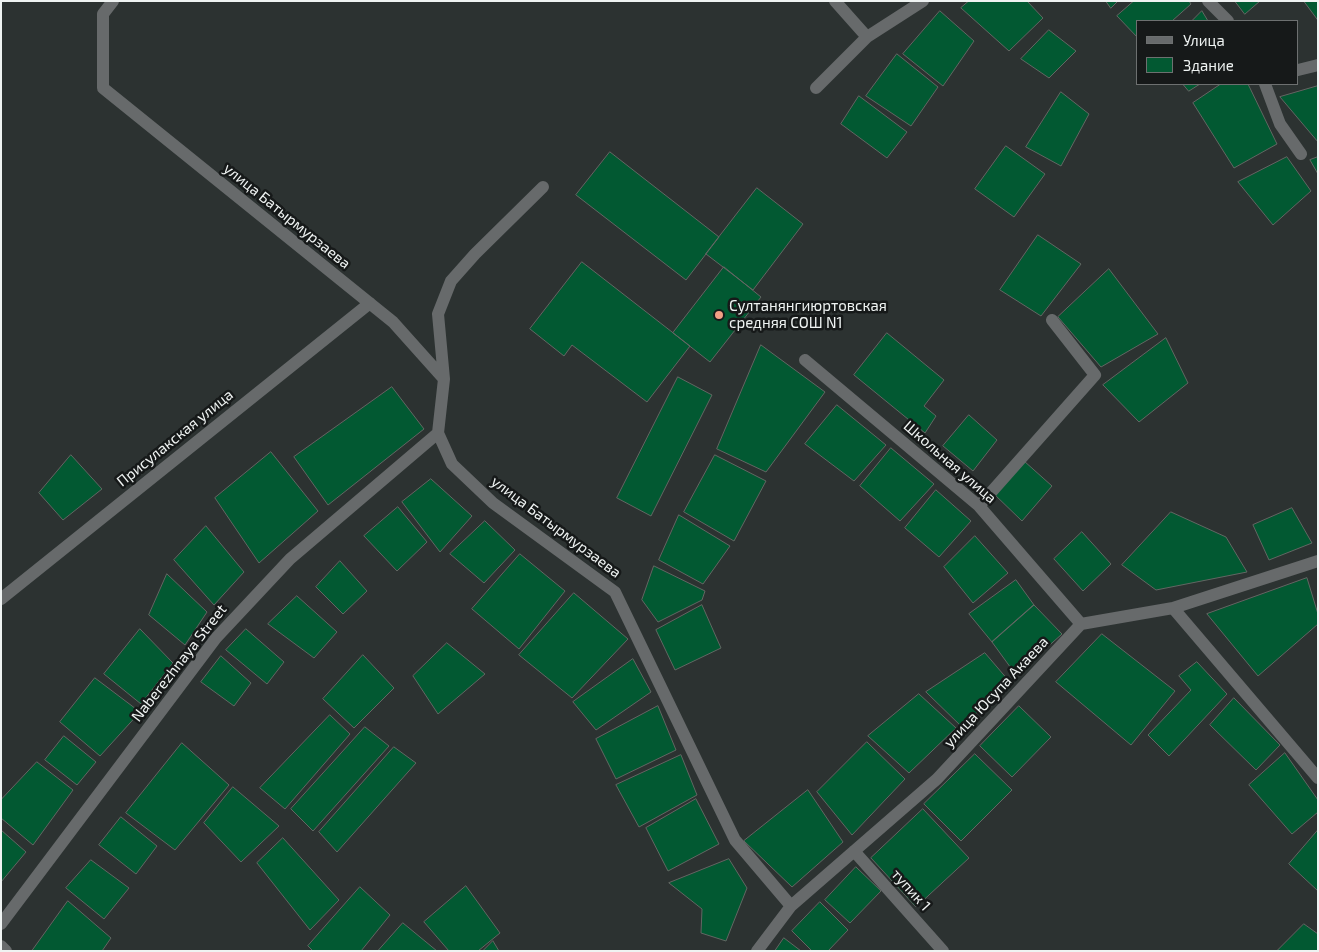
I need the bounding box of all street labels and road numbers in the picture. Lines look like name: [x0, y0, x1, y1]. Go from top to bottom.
street label: улица Батырмурзаева: [220, 159, 354, 273]
street label: Присулакская улица: [113, 386, 237, 490]
street label: Школьная улица: [900, 417, 1000, 507]
street label: улица Батырмурзаева: [488, 472, 624, 582]
street label: Naberezhnaya Street: [128, 601, 230, 725]
street label: улица Юсупа Акаева: [940, 633, 1052, 751]
street label: тупик 1: [888, 865, 934, 915]

